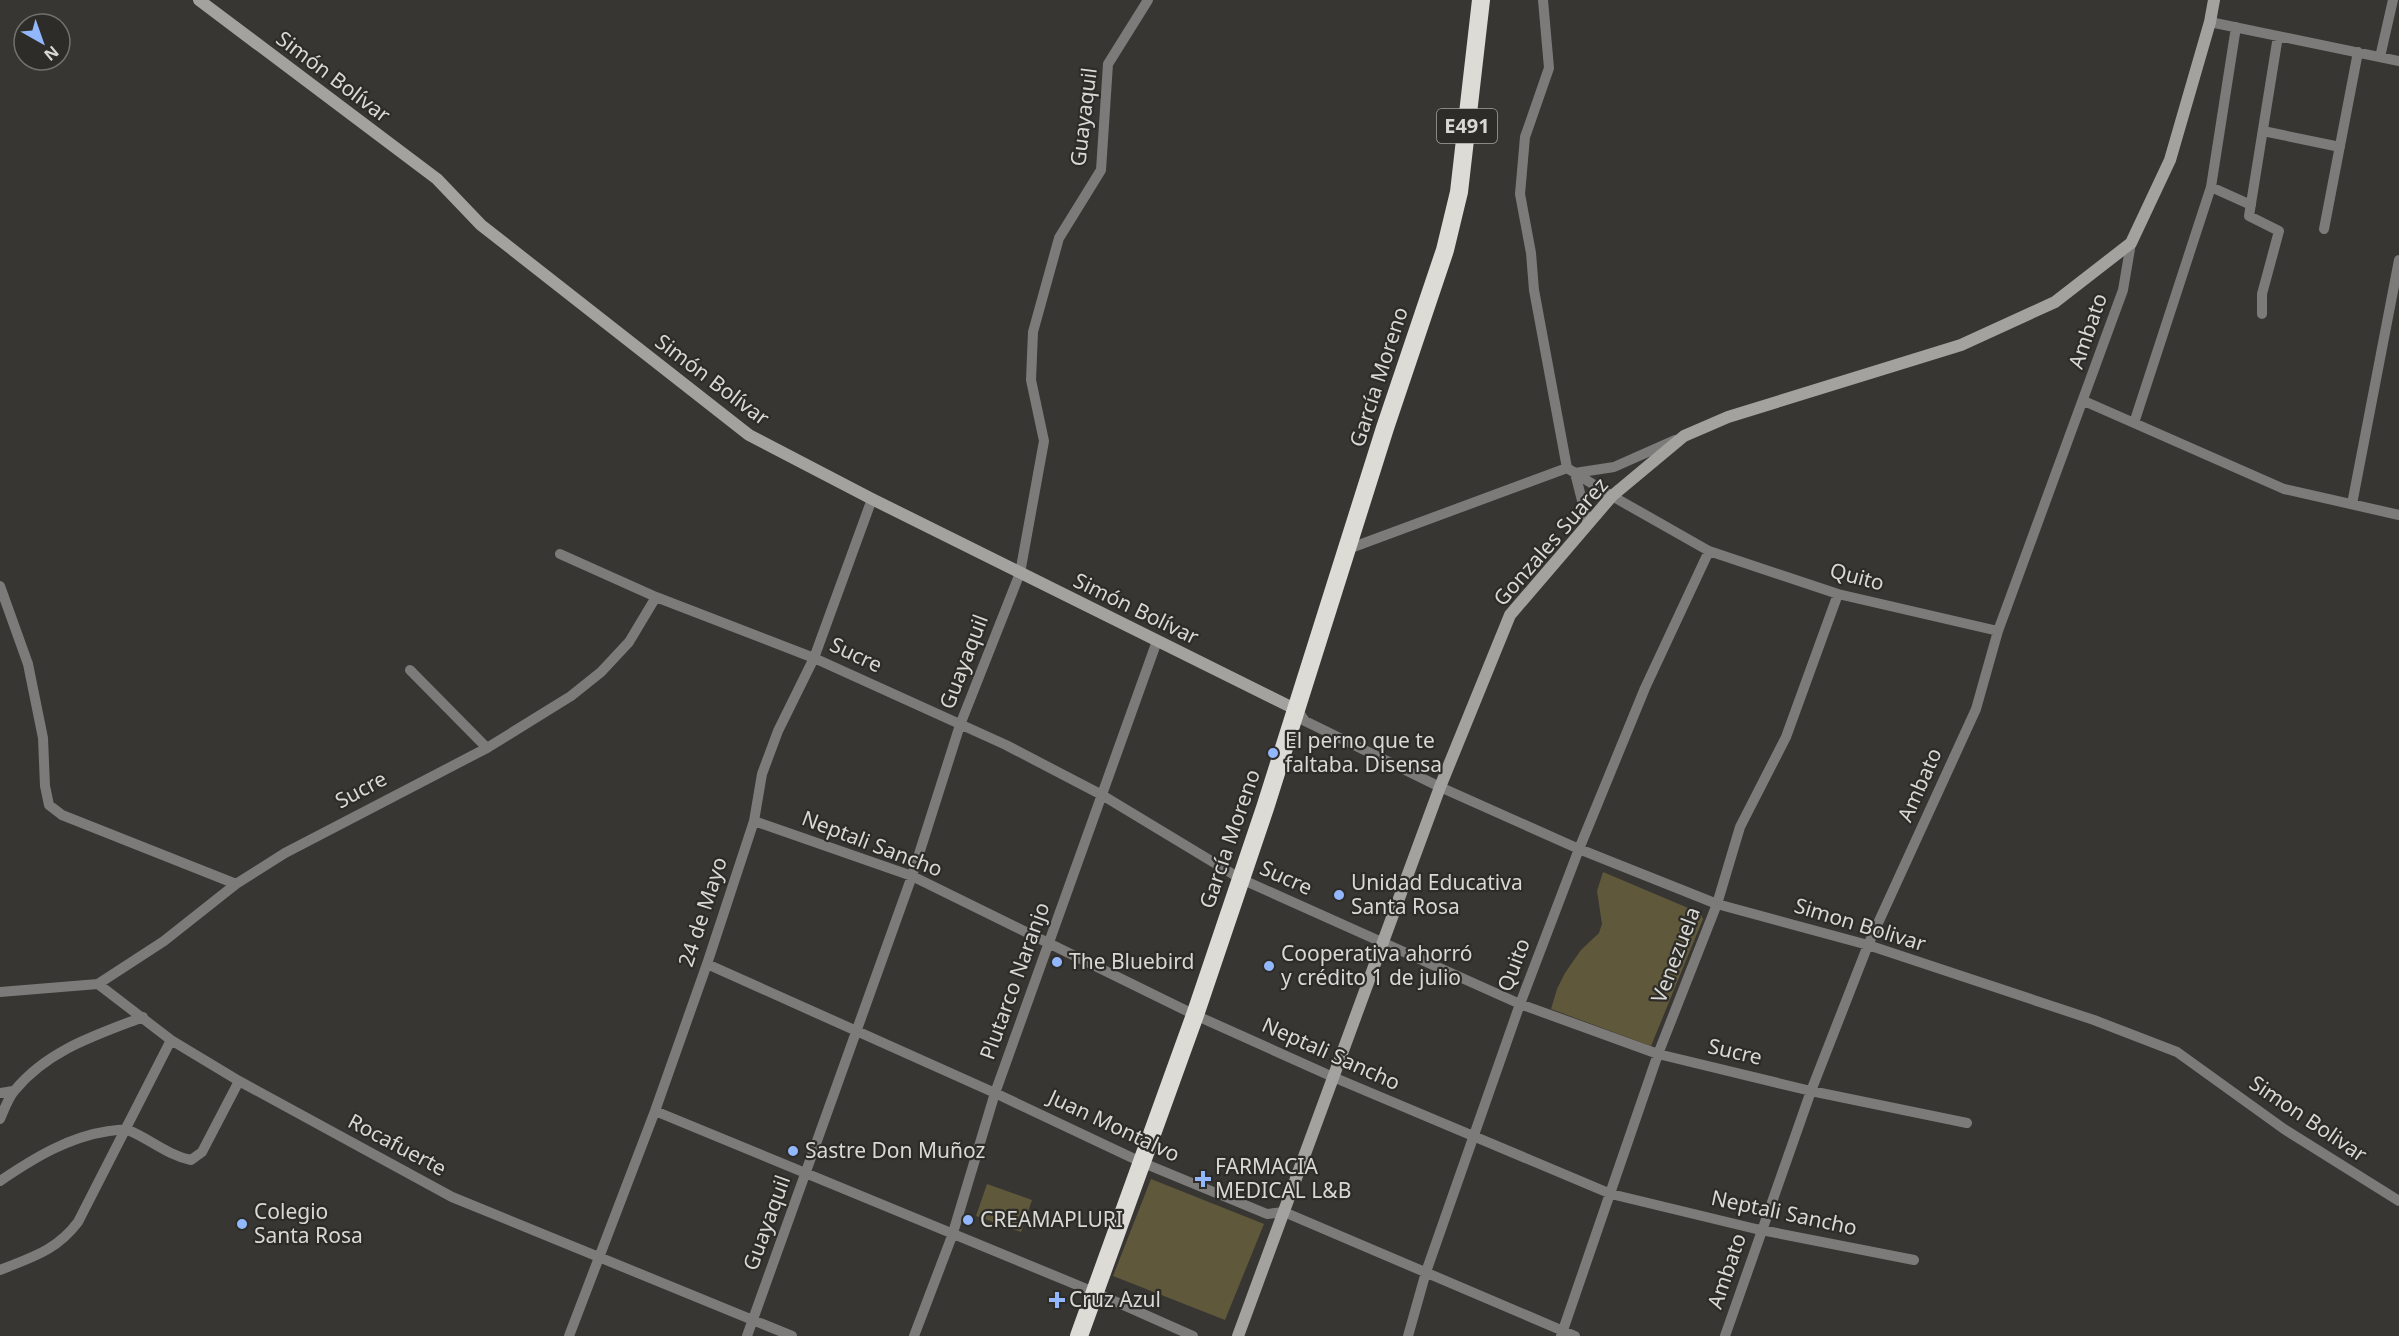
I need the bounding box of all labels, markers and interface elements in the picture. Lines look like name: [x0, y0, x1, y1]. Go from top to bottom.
north arrow: [12, 12, 72, 72]
street label: Simón Bolívar: [271, 24, 397, 129]
text: N: [40, 41, 64, 66]
street label: Guayaquil: [1063, 66, 1103, 168]
road number: E491: [1437, 109, 1497, 143]
street label: Ambato: [2061, 289, 2113, 372]
street label: García Moreno: [1342, 303, 1414, 450]
street label: Simón Bolívar: [650, 327, 776, 432]
street label: Gonzales Suarez: [1487, 471, 1614, 611]
street label: Quito: [1827, 555, 1887, 597]
street label: Simón Bolívar: [1069, 566, 1204, 651]
street label: Guayaquil: [932, 610, 994, 713]
street label: Sucre: [826, 630, 887, 678]
place label: El perno que te faltaba. Disensa: [1285, 726, 1442, 778]
street label: Ambato: [1890, 743, 1948, 826]
marker: El perno que te faltaba. Disensa: [1266, 746, 1280, 760]
street label: Sucre: [330, 764, 391, 814]
street label: García Moreno: [1192, 765, 1266, 912]
street label: Neptali Sancho: [798, 803, 947, 883]
street label: 24 de Mayo: [671, 853, 733, 970]
street label: Sucre: [1256, 853, 1317, 901]
place label: Unidad Educativa Santa Rosa: [1351, 868, 1523, 920]
marker: Unidad Educativa Santa Rosa: [1332, 888, 1346, 902]
street label: Simon Bolivar: [1791, 891, 1930, 957]
street label: Plutarco Naranjo: [973, 898, 1056, 1063]
street label: Venezuela: [1644, 903, 1706, 1007]
street label: Quito: [1490, 934, 1536, 995]
place label: Cooperativa ahorró y crédito 1 de julio: [1281, 939, 1472, 991]
place label: The Bluebird: [1069, 947, 1194, 975]
marker: The Bluebird: [1050, 955, 1064, 969]
marker: Cooperativa ahorró y crédito 1 de julio: [1262, 959, 1276, 973]
street label: Neptali Sancho: [1258, 1010, 1405, 1096]
street label: Sucre: [1705, 1031, 1765, 1071]
street label: Simon Bolivar: [2244, 1069, 2373, 1168]
street label: Juan Montalvo: [1042, 1082, 1185, 1168]
street label: Rocafuerte: [343, 1106, 452, 1182]
place label: Sastre Don Muñoz: [805, 1136, 985, 1164]
marker: Sastre Don Muñoz: [786, 1144, 800, 1158]
place label: FARMACIA MEDICAL L&B: [1215, 1152, 1351, 1204]
street label: Guayaquil: [736, 1171, 796, 1274]
marker: FARMACIA MEDICAL L&B: [1196, 1172, 1210, 1186]
street label: Neptali Sancho: [1709, 1183, 1860, 1241]
place label: Colegio Santa Rosa: [254, 1197, 363, 1249]
place label: CREAMAPLURI: [980, 1205, 1123, 1233]
marker: CREAMAPLURI: [961, 1213, 975, 1227]
marker: Colegio Santa Rosa: [235, 1217, 249, 1231]
street label: Ambato: [1700, 1229, 1752, 1312]
place label: Cruz Azul: [1069, 1285, 1161, 1313]
marker: Cruz Azul: [1050, 1293, 1064, 1307]

